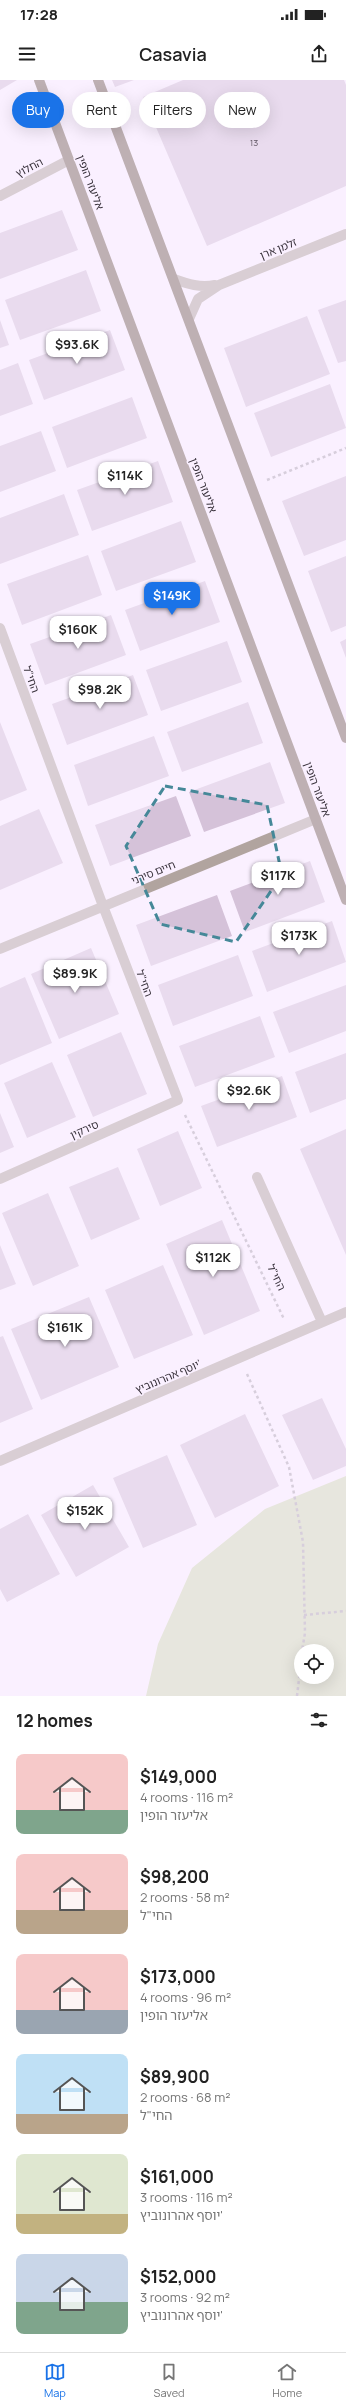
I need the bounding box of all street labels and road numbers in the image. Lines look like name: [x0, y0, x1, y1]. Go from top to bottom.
street label: אליעזר הופין: [74, 152, 108, 212]
street label: החלוץ: [13, 154, 45, 180]
street label: זלמן ארן: [257, 234, 299, 262]
street label: אליעזר הופין: [187, 455, 221, 515]
street label: החי"ל: [20, 664, 44, 695]
street label: אליעזר הופין: [301, 759, 335, 819]
street label: חיים סירני: [129, 856, 177, 888]
street label: החי"ל: [133, 967, 157, 999]
street label: סירקין: [67, 1116, 101, 1142]
street label: החי"ל: [264, 1261, 290, 1293]
street label: יוסף אהרונוביץ': [133, 1355, 203, 1397]

